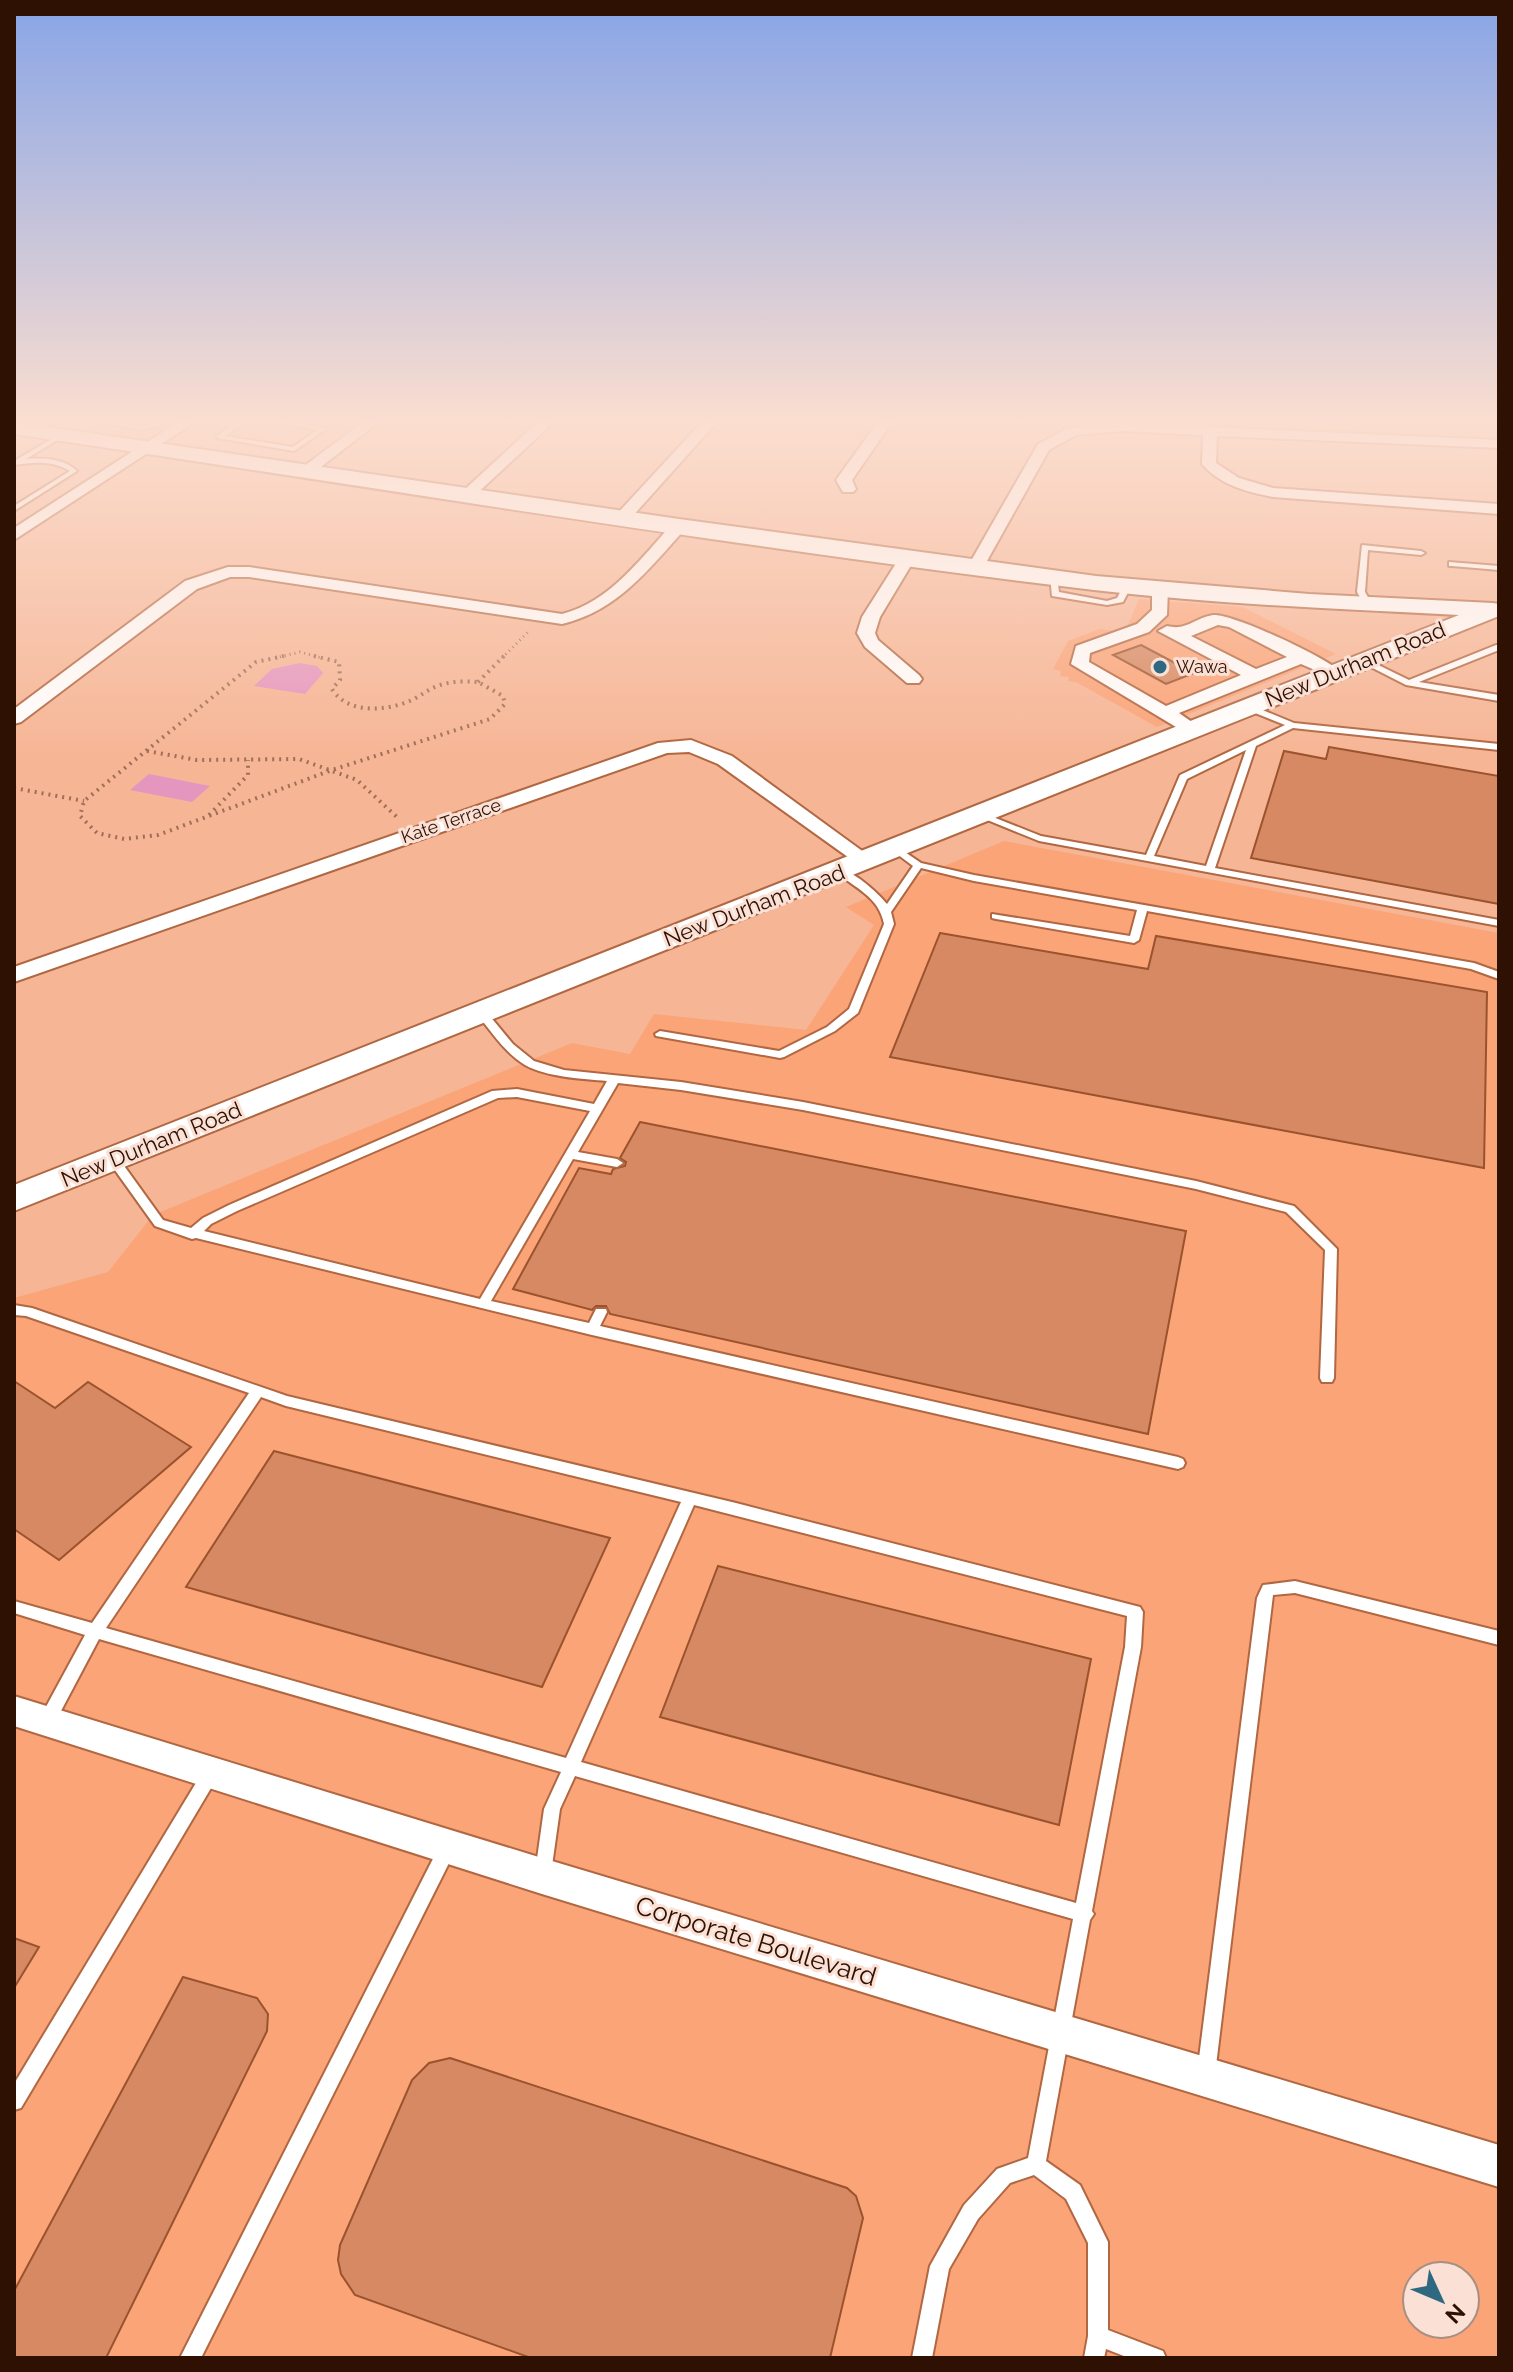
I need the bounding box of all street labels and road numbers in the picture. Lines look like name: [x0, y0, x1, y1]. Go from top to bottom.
street label: New Durham Road: [1261, 616, 1449, 712]
street label: Kate Terrace: [398, 794, 504, 847]
street label: New Durham Road: [660, 858, 848, 952]
street label: New Durham Road: [57, 1096, 245, 1192]
street label: Corporate Boulevard: [632, 1890, 880, 1992]

